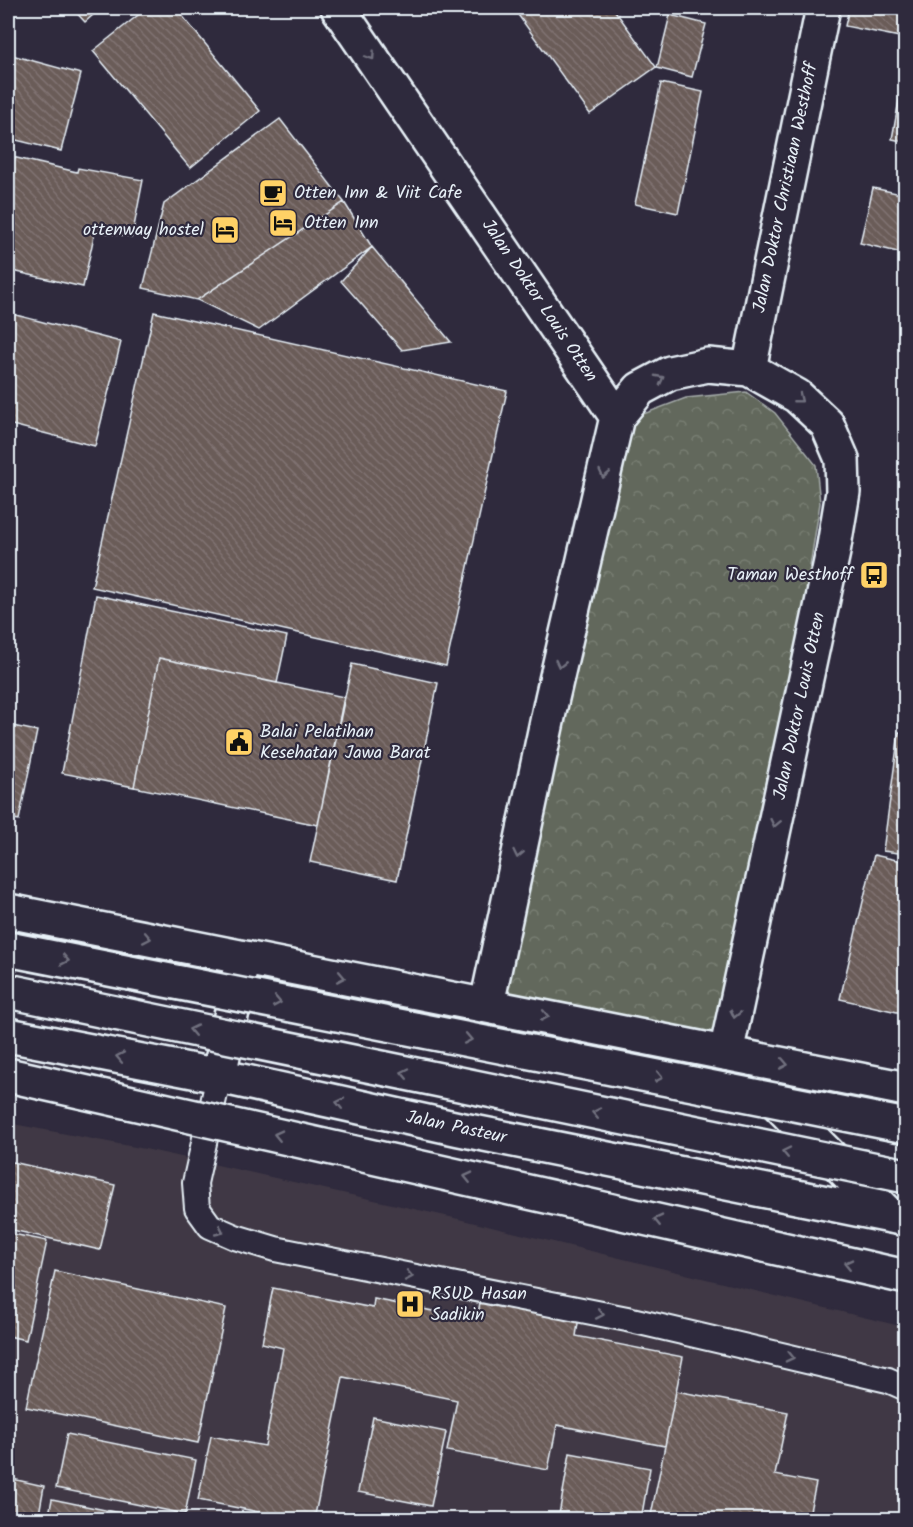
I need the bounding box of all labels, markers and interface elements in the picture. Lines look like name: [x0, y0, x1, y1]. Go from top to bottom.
one-way arrow: [364, 49, 375, 60]
street label: Jalan Doktor Christiaan Westhoff: [745, 58, 827, 315]
cafe icon: Otten Inn & Viit Cafe: [257, 177, 289, 209]
place label: Otten Inn & Viit Cafe: [294, 179, 462, 208]
hotel icon: Otten Inn: [267, 207, 299, 239]
place label: Otten Inn: [304, 209, 379, 238]
hotel icon: ottenway hostel: [209, 214, 241, 246]
street label: Jalan Doktor Louis Otten: [473, 214, 605, 388]
place label: ottenway hostel: [83, 216, 205, 245]
one-way arrow: [654, 375, 664, 386]
one-way arrow: [792, 391, 803, 402]
one-way arrow: [598, 469, 611, 479]
bus stop icon: Taman Westhoff: [858, 559, 890, 591]
place label: Taman Westhoff: [727, 561, 855, 590]
street label: Jalan Doktor Louis Otten: [766, 609, 834, 803]
one-way arrow: [555, 659, 568, 669]
place label: Balai Pelatihan Kesehatan Jawa Barat: [260, 718, 432, 768]
public building icon: Balai Pelatihan Kesehatan Jawa Barat: [223, 726, 255, 758]
one-way arrow: [769, 818, 782, 828]
one-way arrow: [513, 849, 526, 859]
one-way arrow: [142, 931, 152, 944]
one-way arrow: [60, 953, 70, 966]
one-way arrow: [336, 970, 346, 983]
one-way arrow: [272, 995, 282, 1008]
one-way arrow: [539, 1009, 549, 1022]
one-way arrow: [729, 1009, 742, 1019]
one-way arrow: [188, 1024, 198, 1037]
one-way arrow: [463, 1032, 473, 1045]
one-way arrow: [115, 1051, 125, 1064]
one-way arrow: [779, 1057, 789, 1070]
one-way arrow: [400, 1067, 410, 1080]
one-way arrow: [654, 1070, 664, 1083]
one-way arrow: [336, 1098, 346, 1111]
street label: Jalan Pasteur: [403, 1103, 510, 1153]
one-way arrow: [591, 1107, 601, 1120]
one-way arrow: [273, 1129, 283, 1142]
one-way arrow: [782, 1146, 792, 1159]
one-way arrow: [463, 1172, 473, 1185]
one-way arrow: [654, 1215, 664, 1228]
one-way arrow: [213, 1223, 224, 1235]
one-way arrow: [844, 1258, 854, 1271]
one-way arrow: [404, 1269, 414, 1282]
place label: RSUD Hasan Sadikin: [431, 1280, 527, 1330]
hospital icon: RSUD Hasan Sadikin: [394, 1288, 426, 1320]
one-way arrow: [595, 1307, 605, 1320]
one-way arrow: [785, 1350, 795, 1363]

